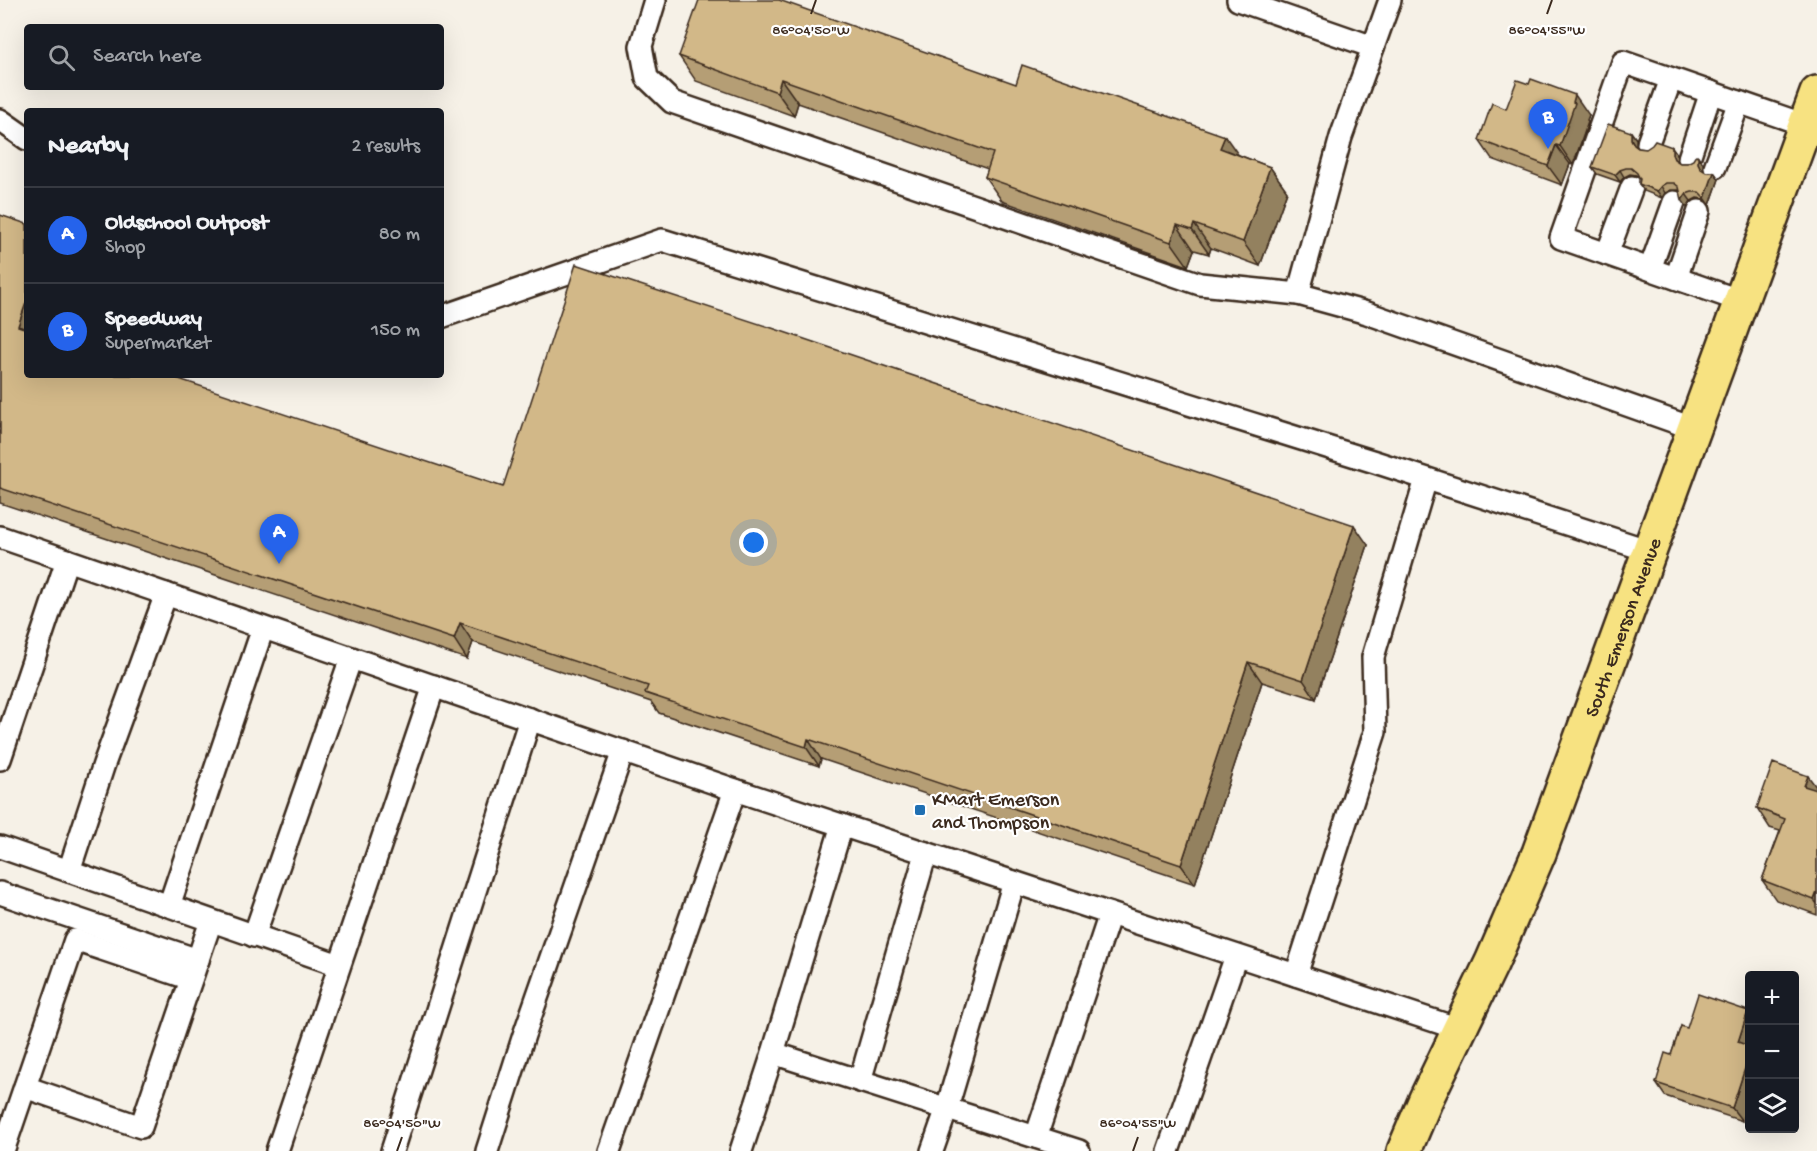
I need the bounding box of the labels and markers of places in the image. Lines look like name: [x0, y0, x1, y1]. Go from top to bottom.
pin: B: [1528, 100, 1568, 149]
pin: A: [260, 514, 298, 564]
place label: KMart Emerson and Thompson: [932, 790, 1060, 836]
marker: KMart Emerson and Thompson: [913, 803, 927, 817]

